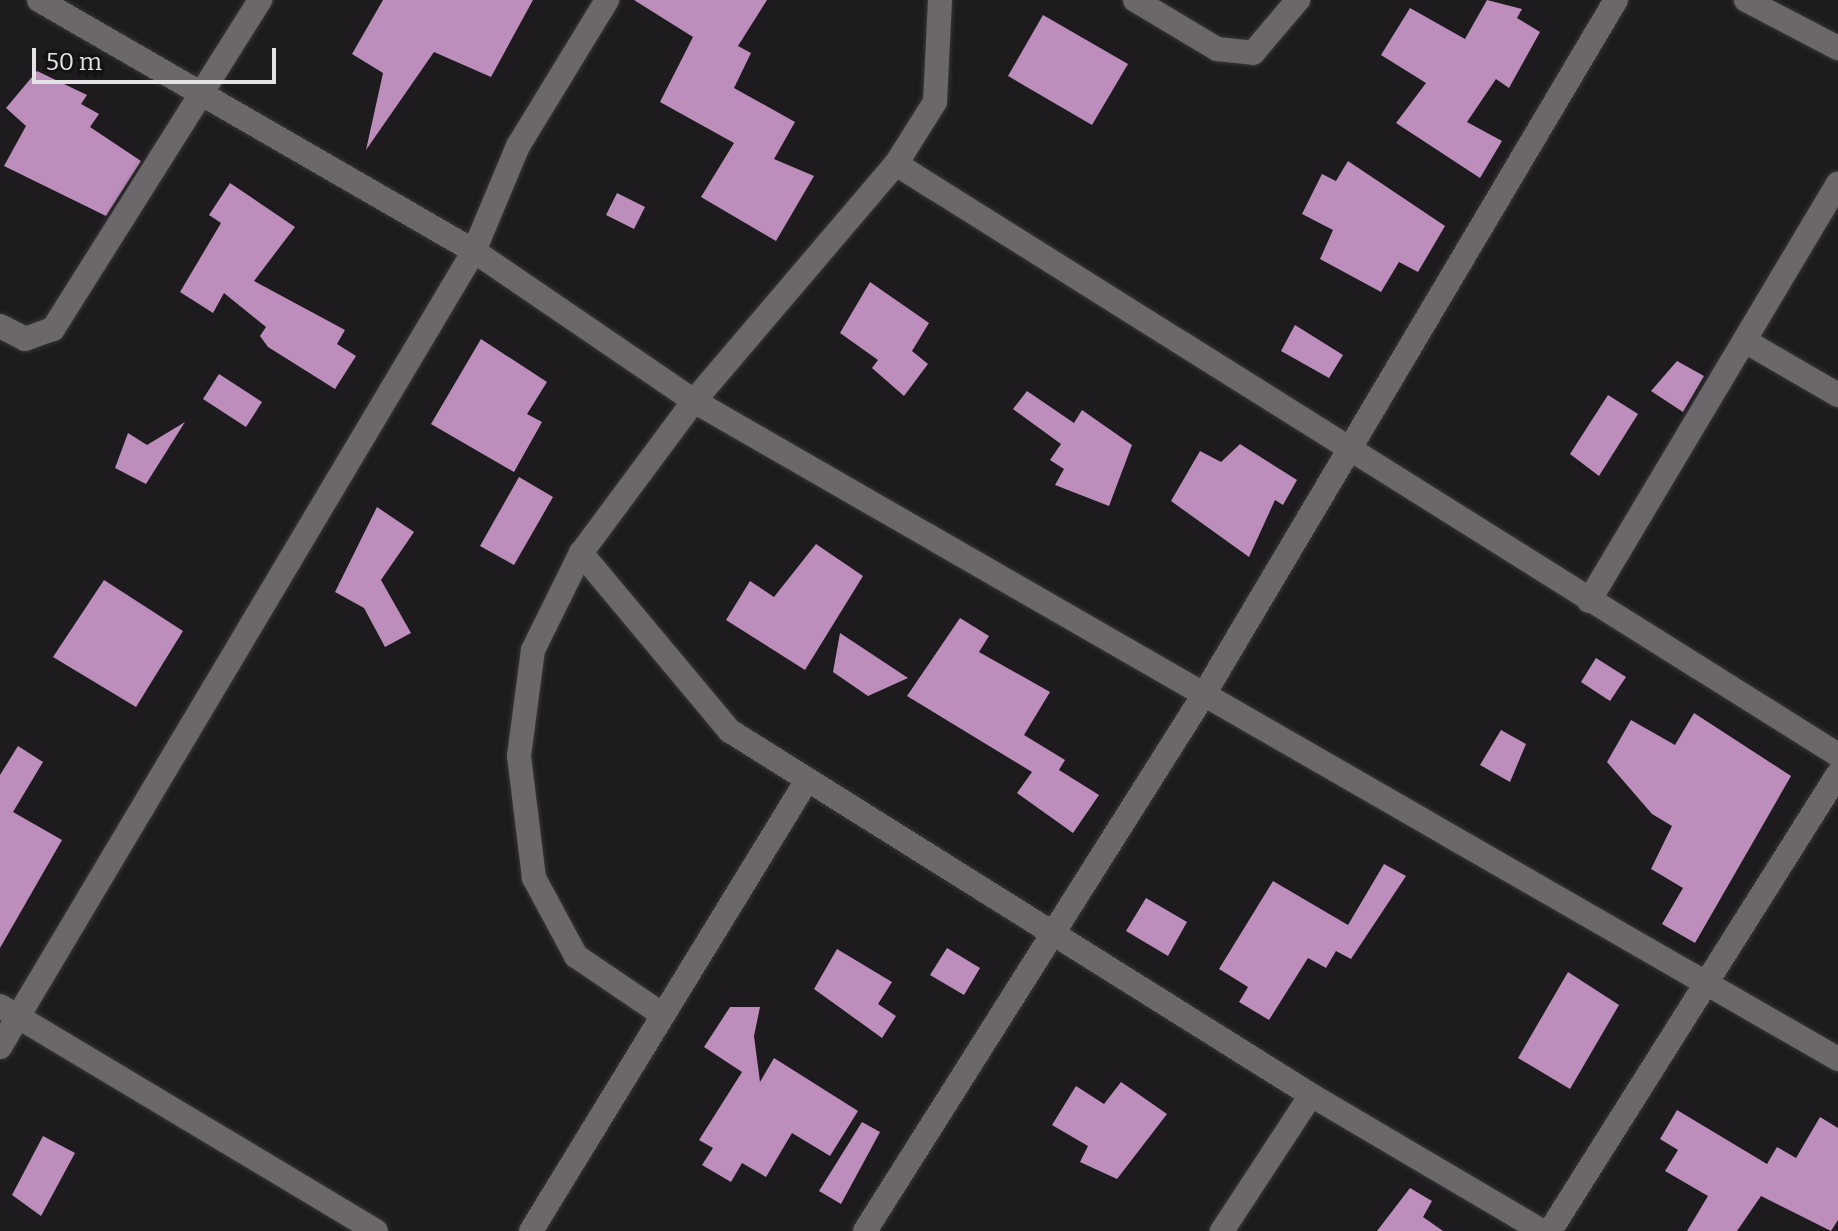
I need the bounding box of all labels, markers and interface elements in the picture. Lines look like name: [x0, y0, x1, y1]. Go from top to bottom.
scale bar: [36, 32, 280, 82]
text: 50 m: [46, 48, 102, 76]

